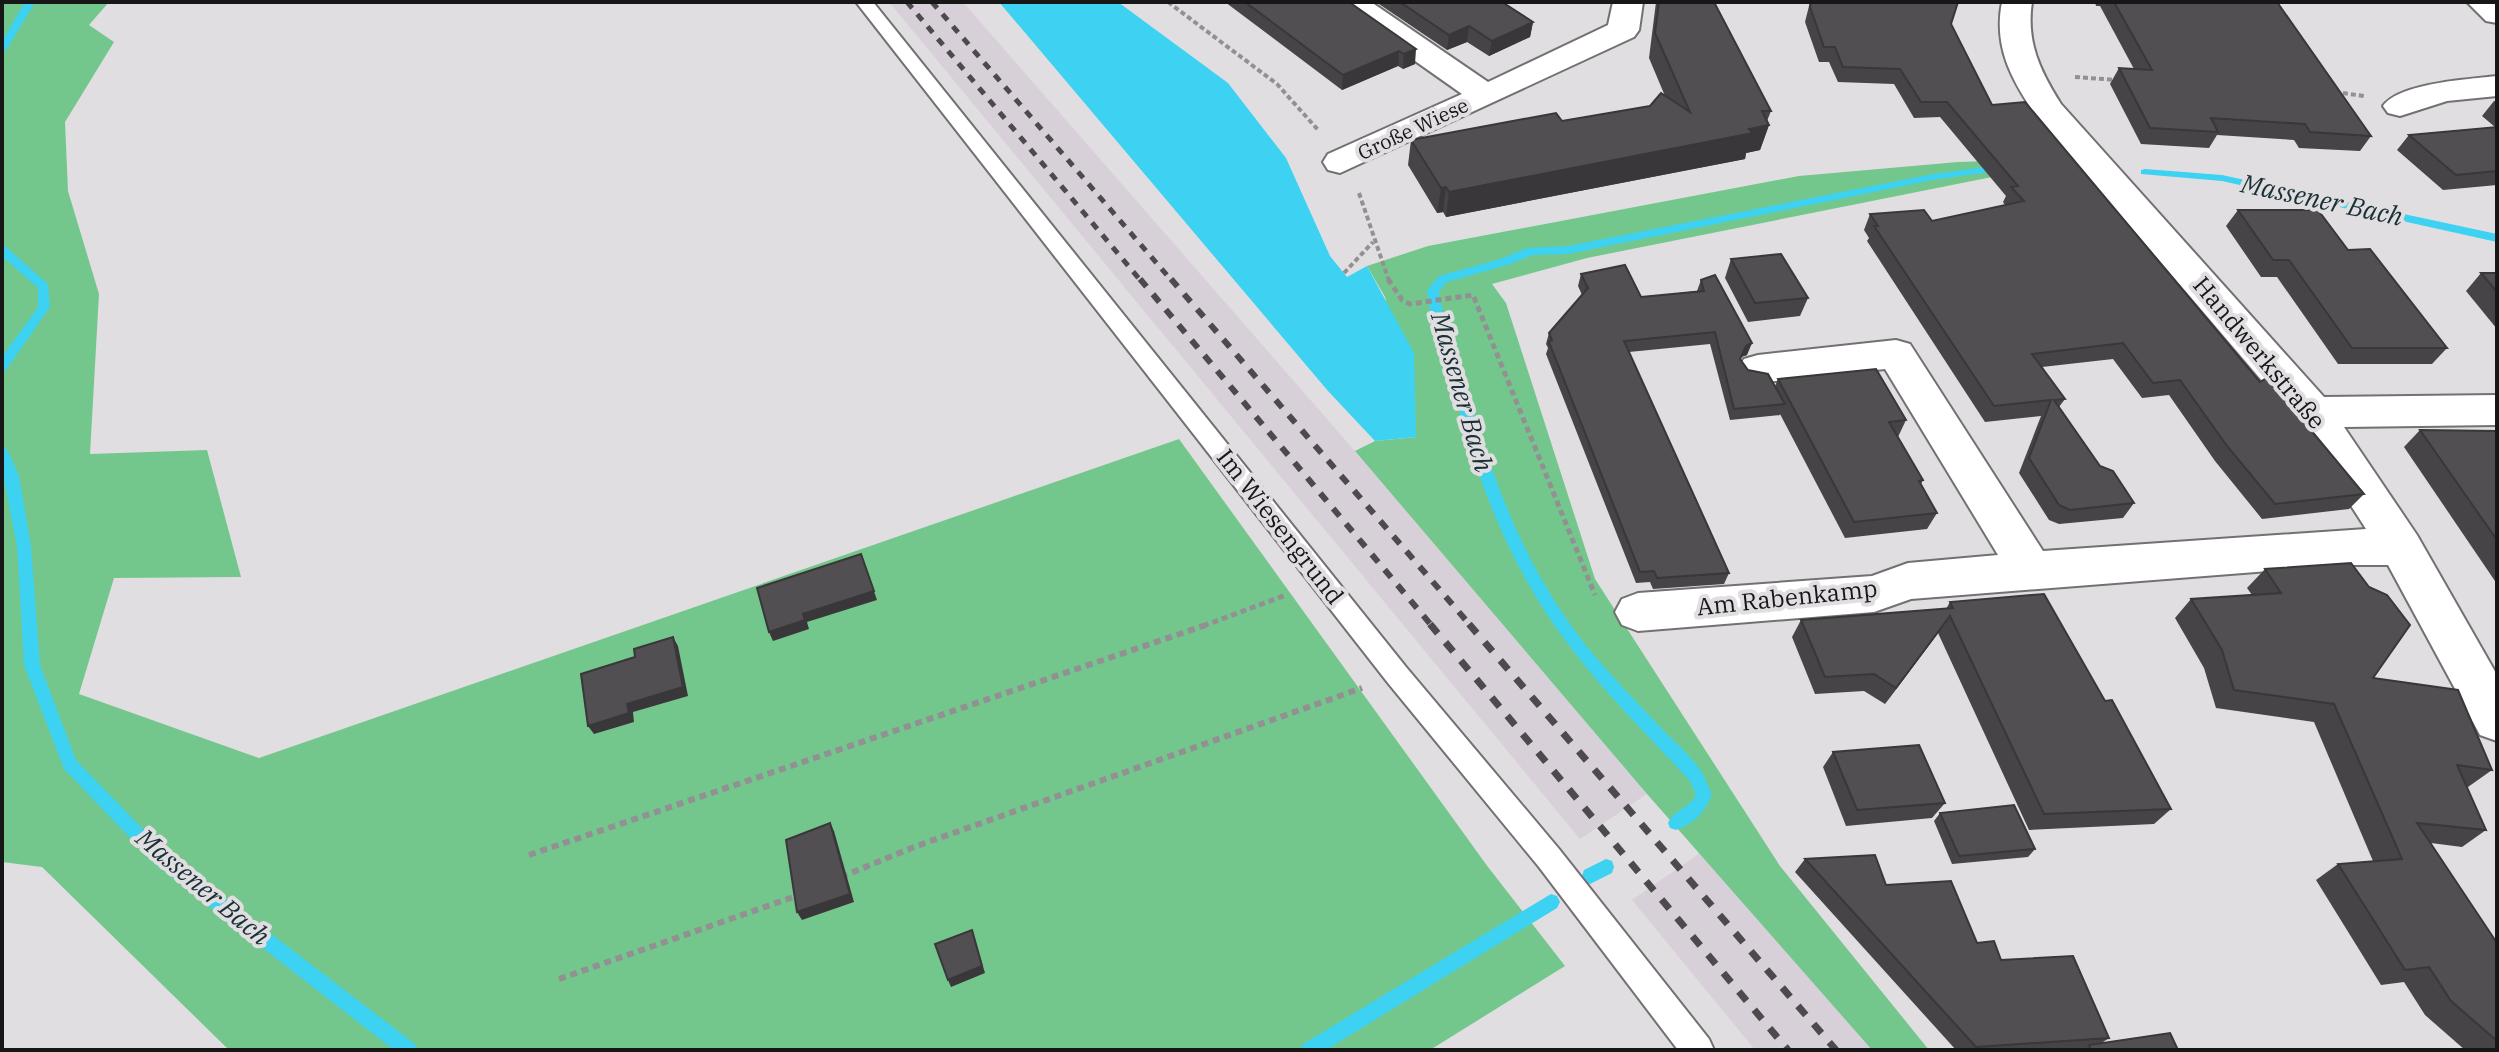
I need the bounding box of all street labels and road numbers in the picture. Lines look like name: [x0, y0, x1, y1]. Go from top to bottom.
street label: Große Wiese: [1353, 91, 1473, 166]
street label: Handwerkstraße: [2186, 269, 2333, 435]
street label: Im Wiesengrund: [1210, 442, 1352, 611]
street label: Am Rabenkamp: [1695, 572, 1879, 622]

